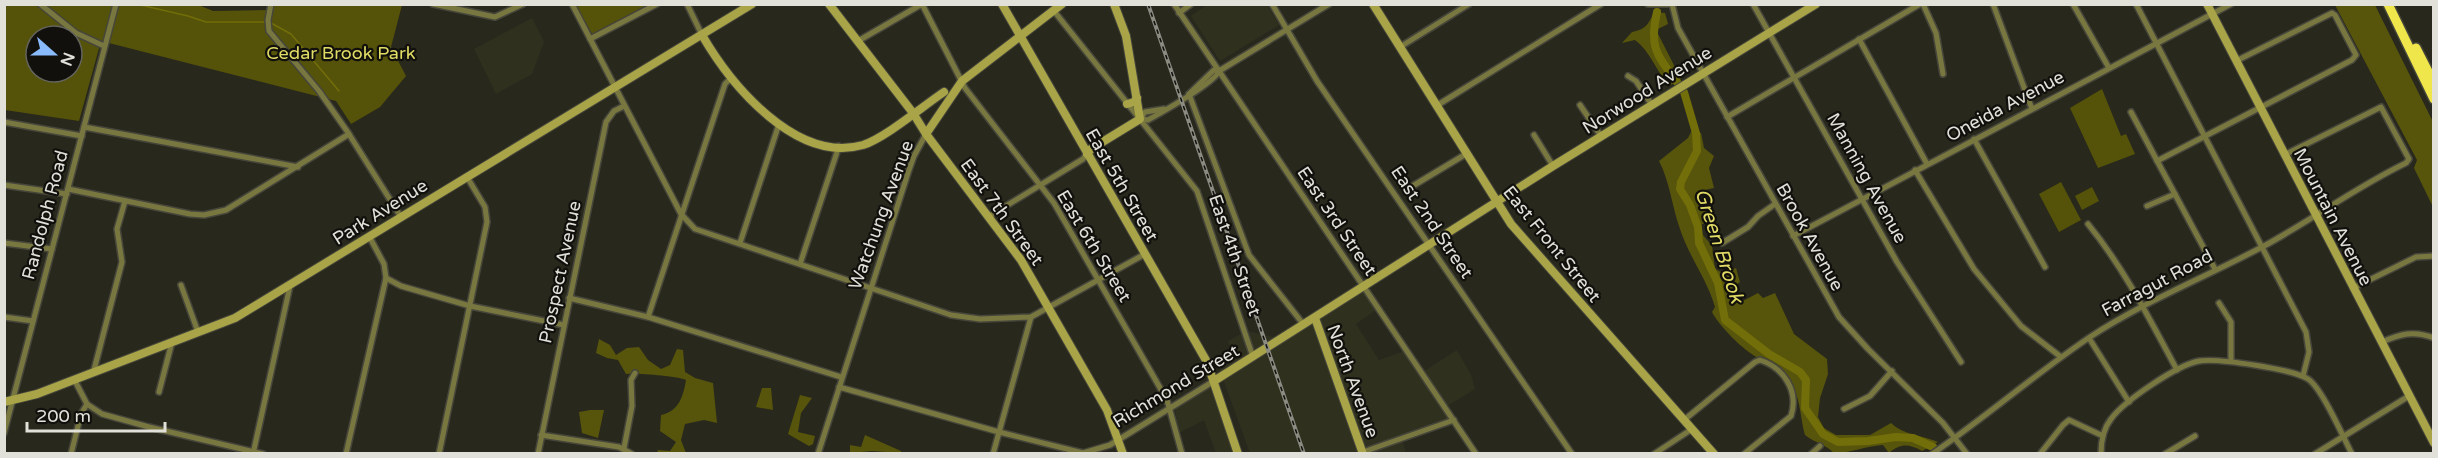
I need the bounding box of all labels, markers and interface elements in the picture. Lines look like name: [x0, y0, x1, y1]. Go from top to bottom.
north arrow: [24, 24, 84, 84]
street label: Norwood Avenue: [1578, 41, 1716, 139]
park label: Cedar Brook Park: [266, 42, 416, 64]
text: N: [55, 49, 79, 69]
street label: Oneida Avenue: [1942, 66, 2068, 146]
street label: Manning Avenue: [1822, 109, 1912, 247]
street label: East 5th Street: [1081, 125, 1163, 246]
street label: Watchung Avenue: [844, 137, 918, 293]
street label: Mountain Avenue: [2289, 145, 2377, 289]
street label: Randolph Road: [17, 148, 73, 282]
street label: East 7th Street: [956, 154, 1048, 270]
street label: East 2nd Street: [1386, 161, 1478, 283]
street label: East 3rd Street: [1292, 162, 1382, 280]
street label: Park Avenue: [329, 174, 431, 250]
street label: Brook Avenue: [1771, 179, 1849, 295]
street label: East Front Street: [1498, 181, 1606, 307]
street label: East 6th Street: [1052, 186, 1136, 306]
water label: Green Brook: [1689, 186, 1749, 308]
street label: East 4th Street: [1204, 191, 1266, 319]
street label: Prospect Avenue: [534, 199, 586, 345]
street label: Farragut Road: [2098, 244, 2216, 322]
street label: North Avenue: [1322, 321, 1384, 441]
street label: Richmond Street: [1109, 339, 1243, 432]
scale bar: [27, 395, 165, 433]
text: 200 m: [36, 405, 91, 427]

